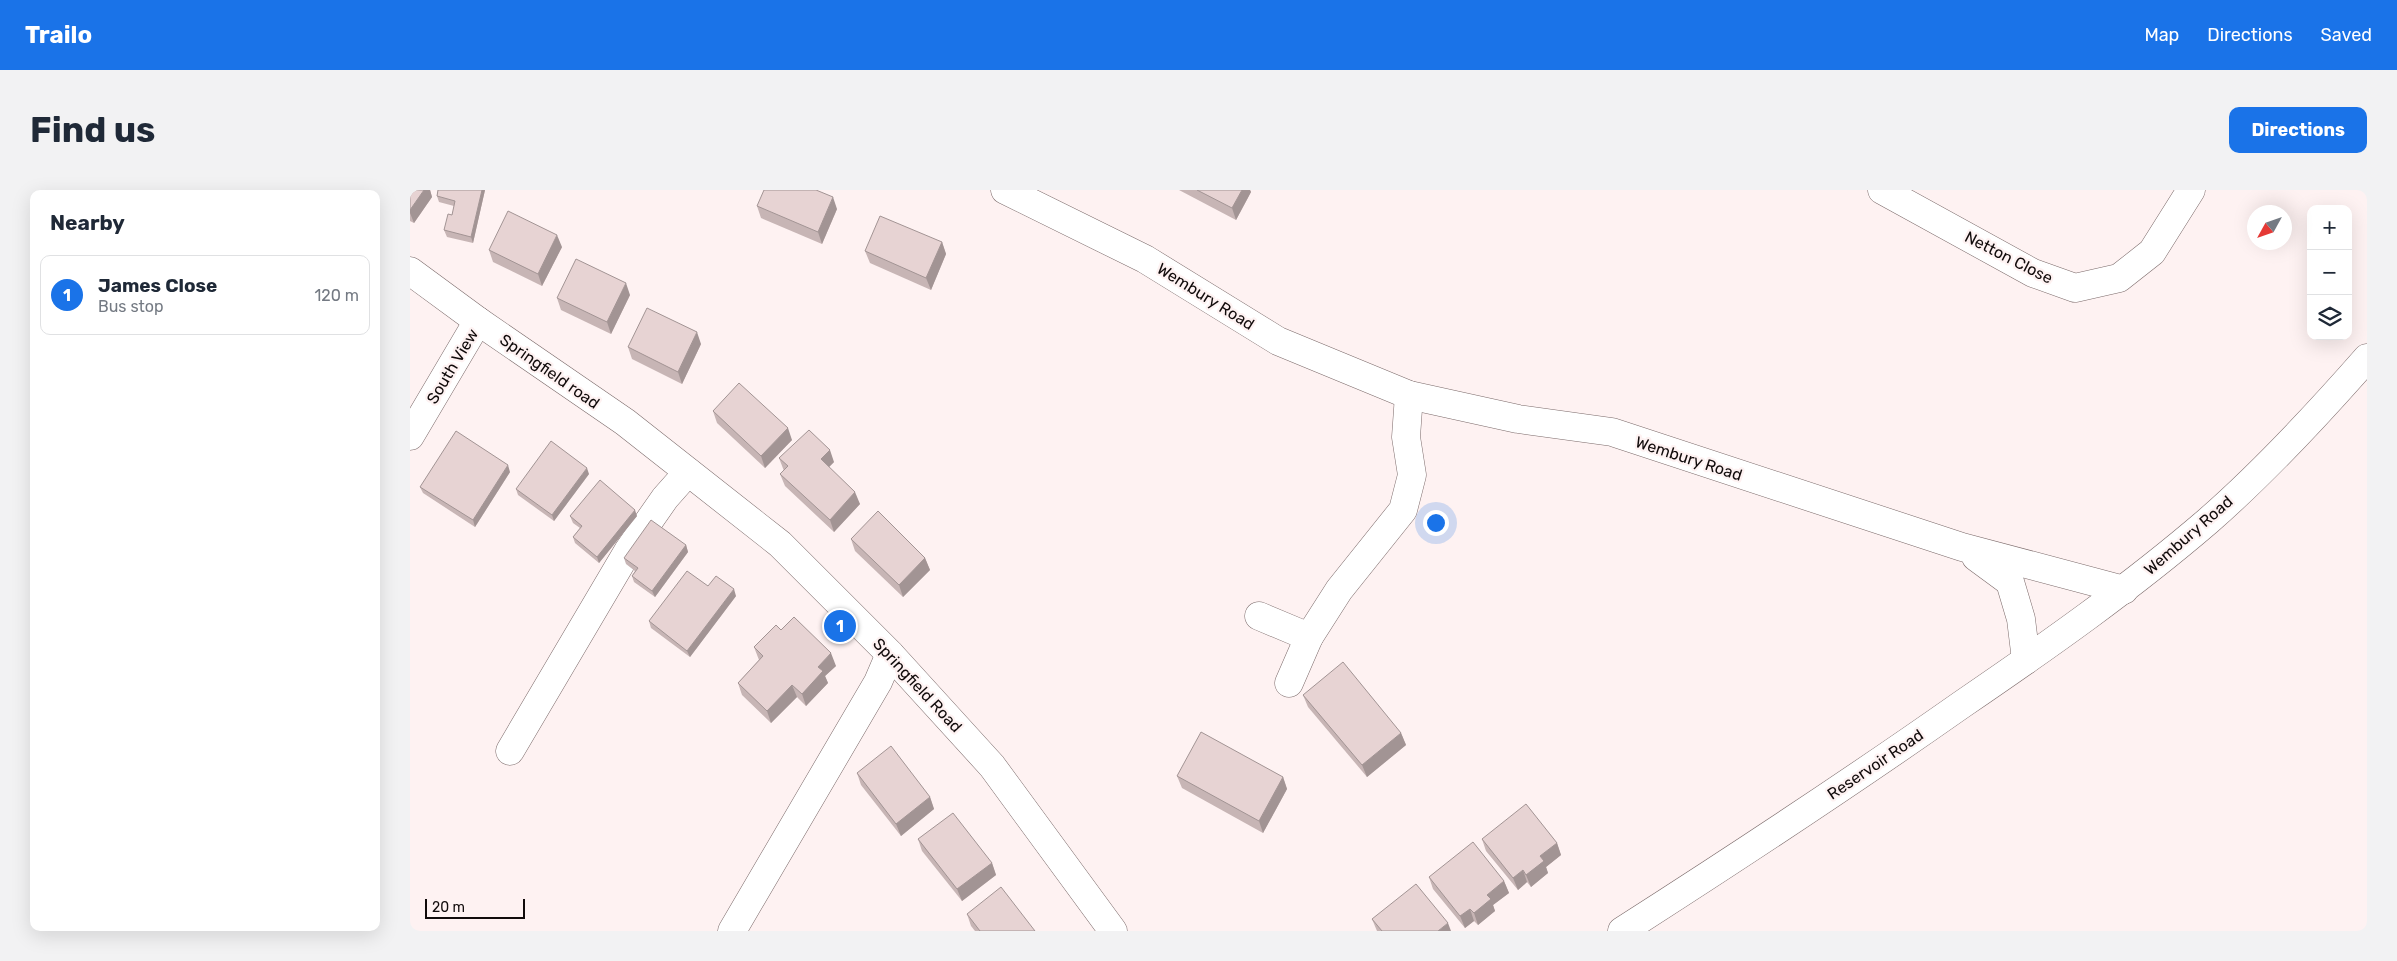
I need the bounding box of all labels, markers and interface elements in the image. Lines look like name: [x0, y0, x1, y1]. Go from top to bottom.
text: Trailo: [25, 21, 92, 49]
text: Map: [2144, 24, 2179, 46]
text: Directions: [2207, 24, 2293, 46]
text: Saved: [2321, 24, 2372, 46]
button: Directions: [2229, 107, 2367, 153]
text: Find us: [30, 109, 155, 151]
north arrow: [2247, 205, 2292, 250]
map controls: [2307, 205, 2352, 340]
button: +: [2307, 205, 2352, 250]
text: Nearby: [50, 210, 125, 235]
street label: Netton Close: [1962, 227, 2056, 288]
button: −: [2307, 250, 2352, 295]
street label: Wembury Road: [1154, 259, 1258, 334]
text: James Close: [98, 274, 217, 297]
text: 1: [63, 286, 71, 305]
text: 120 m: [314, 286, 359, 305]
button: layers: [2307, 295, 2352, 340]
text: Bus stop: [98, 297, 164, 316]
street label: South View: [423, 325, 482, 407]
street label: Springfield road: [496, 330, 603, 413]
street label: Wembury Road: [1633, 432, 1745, 485]
street label: Wembury Road: [2140, 492, 2237, 579]
your location: [1423, 510, 1449, 536]
pin: 1: [824, 607, 856, 645]
street label: Springfield Road: [869, 634, 966, 736]
street label: Reservoir Road: [1824, 725, 1927, 804]
scale bar: [425, 896, 525, 919]
text: 20 m: [432, 899, 465, 916]

